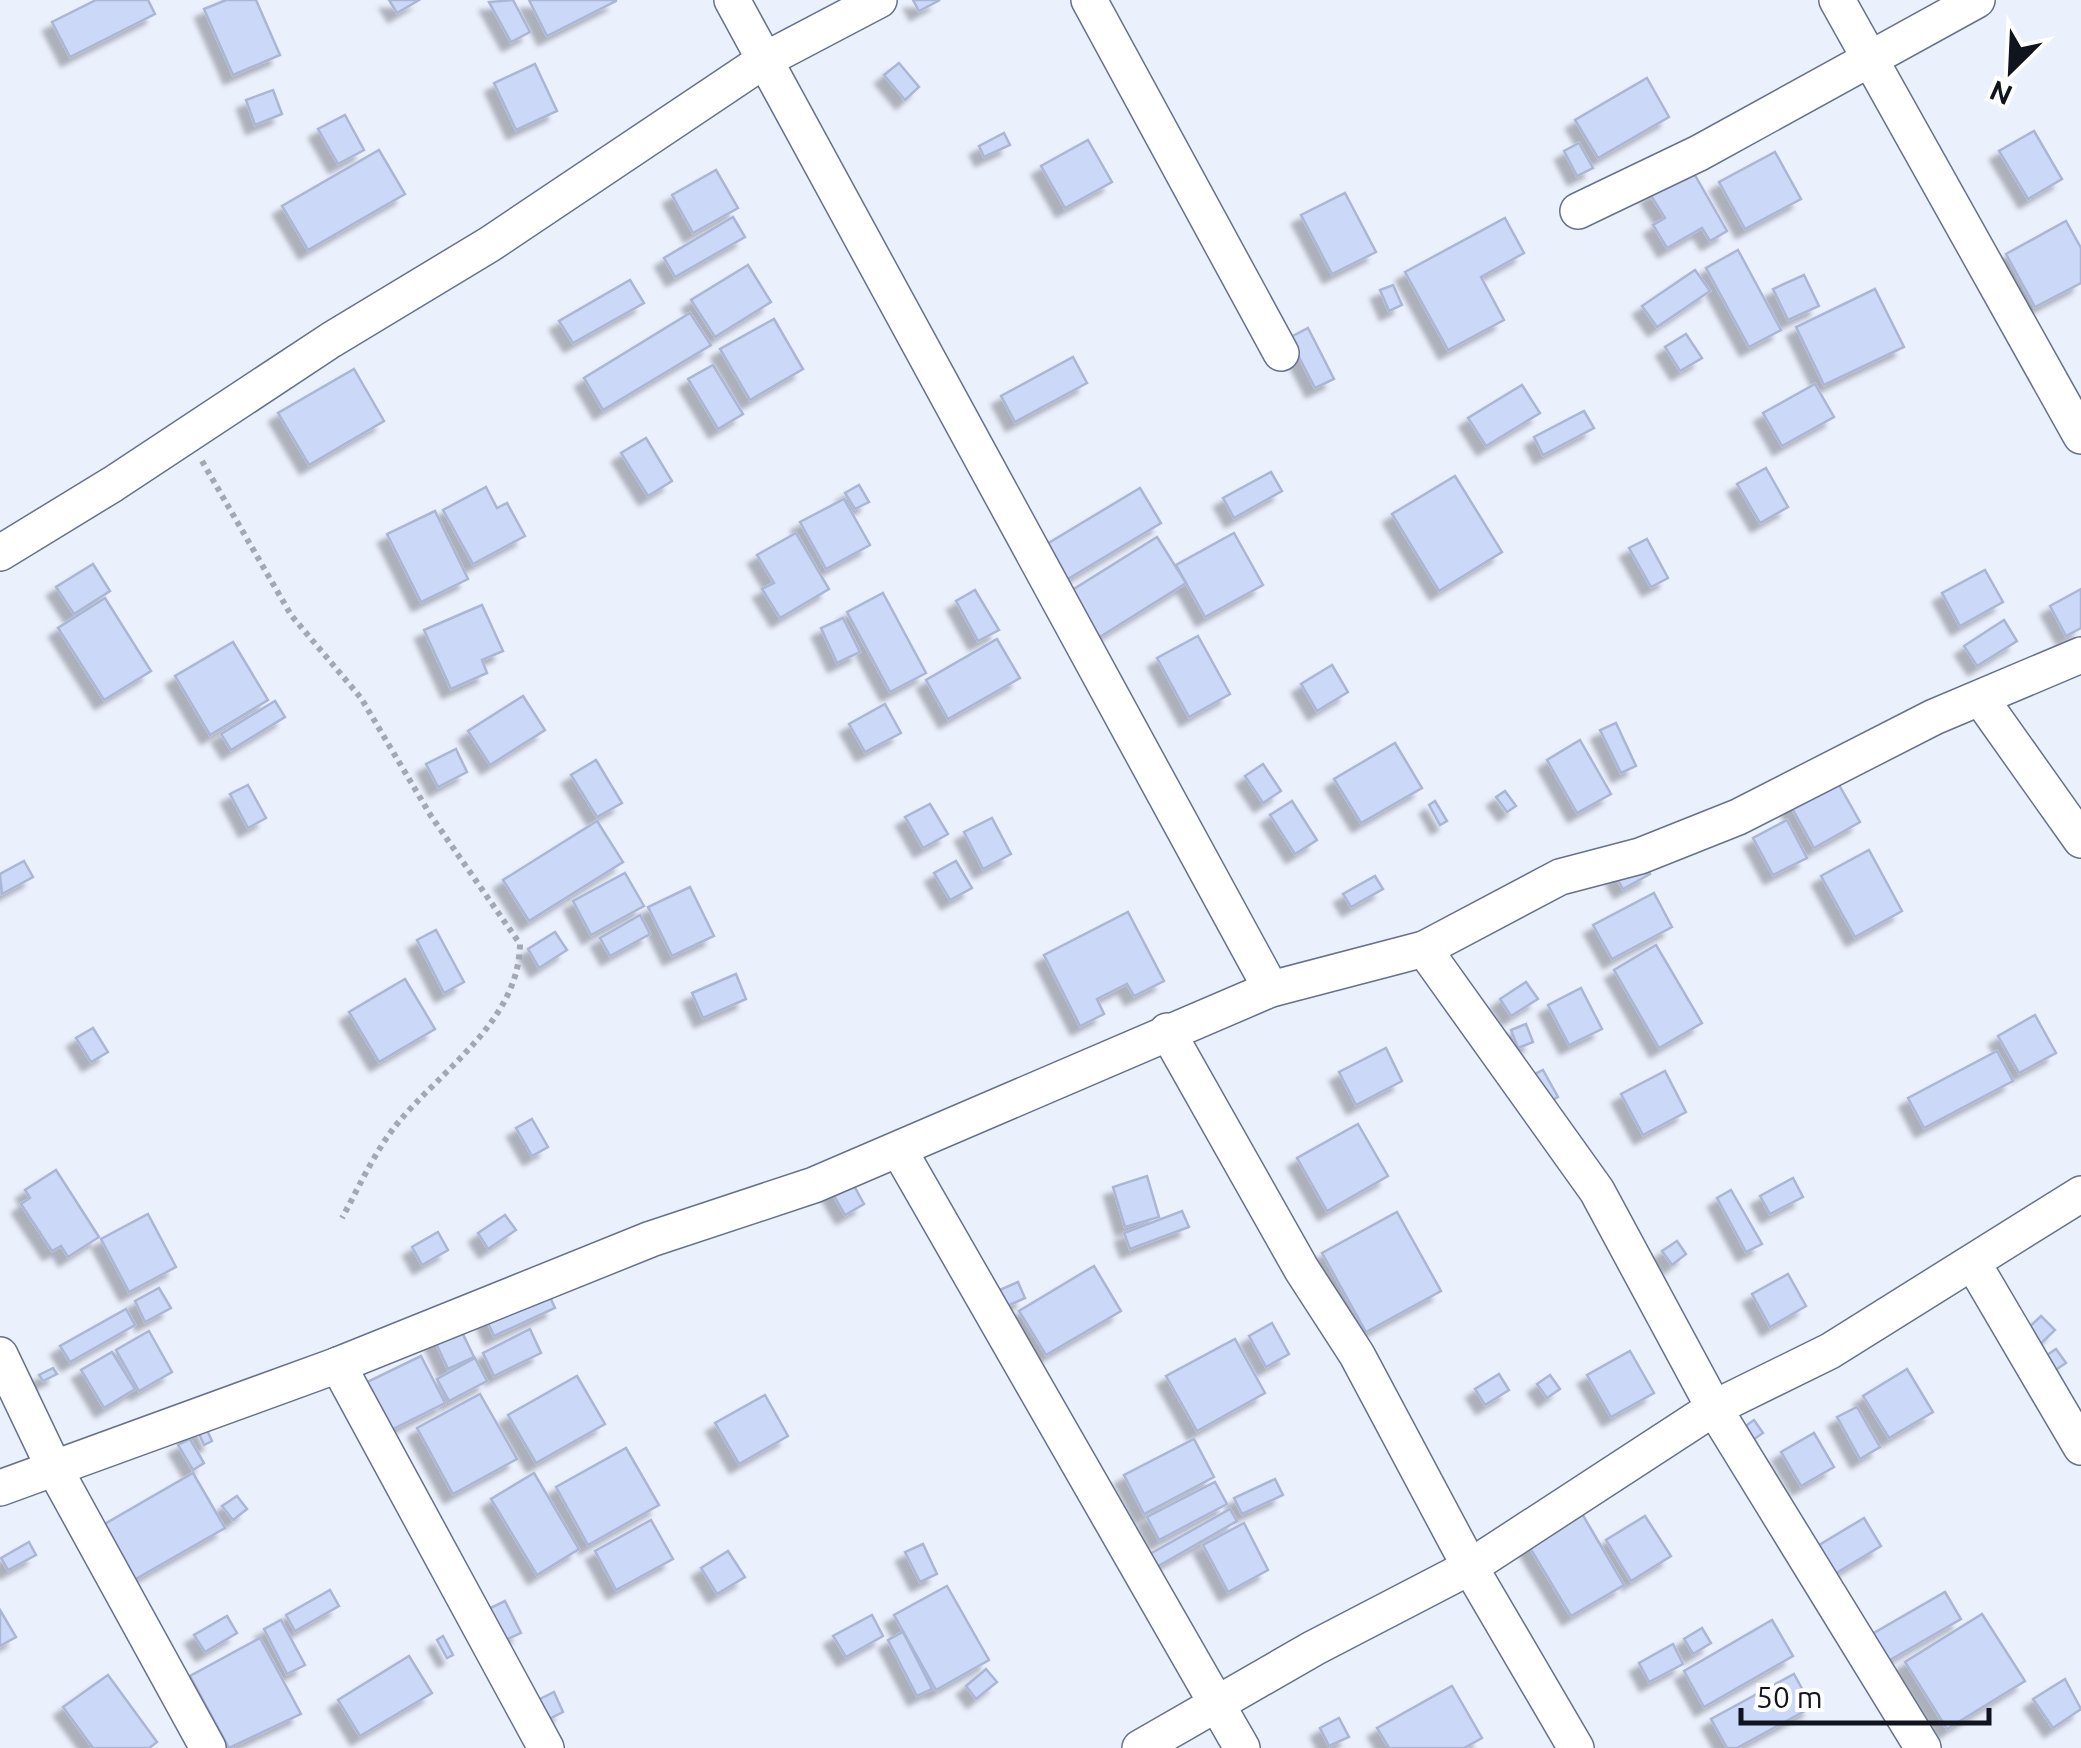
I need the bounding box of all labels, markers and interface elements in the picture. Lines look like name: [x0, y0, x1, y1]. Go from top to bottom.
north arrow: [1961, 20, 2061, 120]
text: N: [1985, 75, 2016, 112]
scale bar: [1741, 1663, 1988, 1725]
text: 50 m: [1756, 1680, 1823, 1714]

